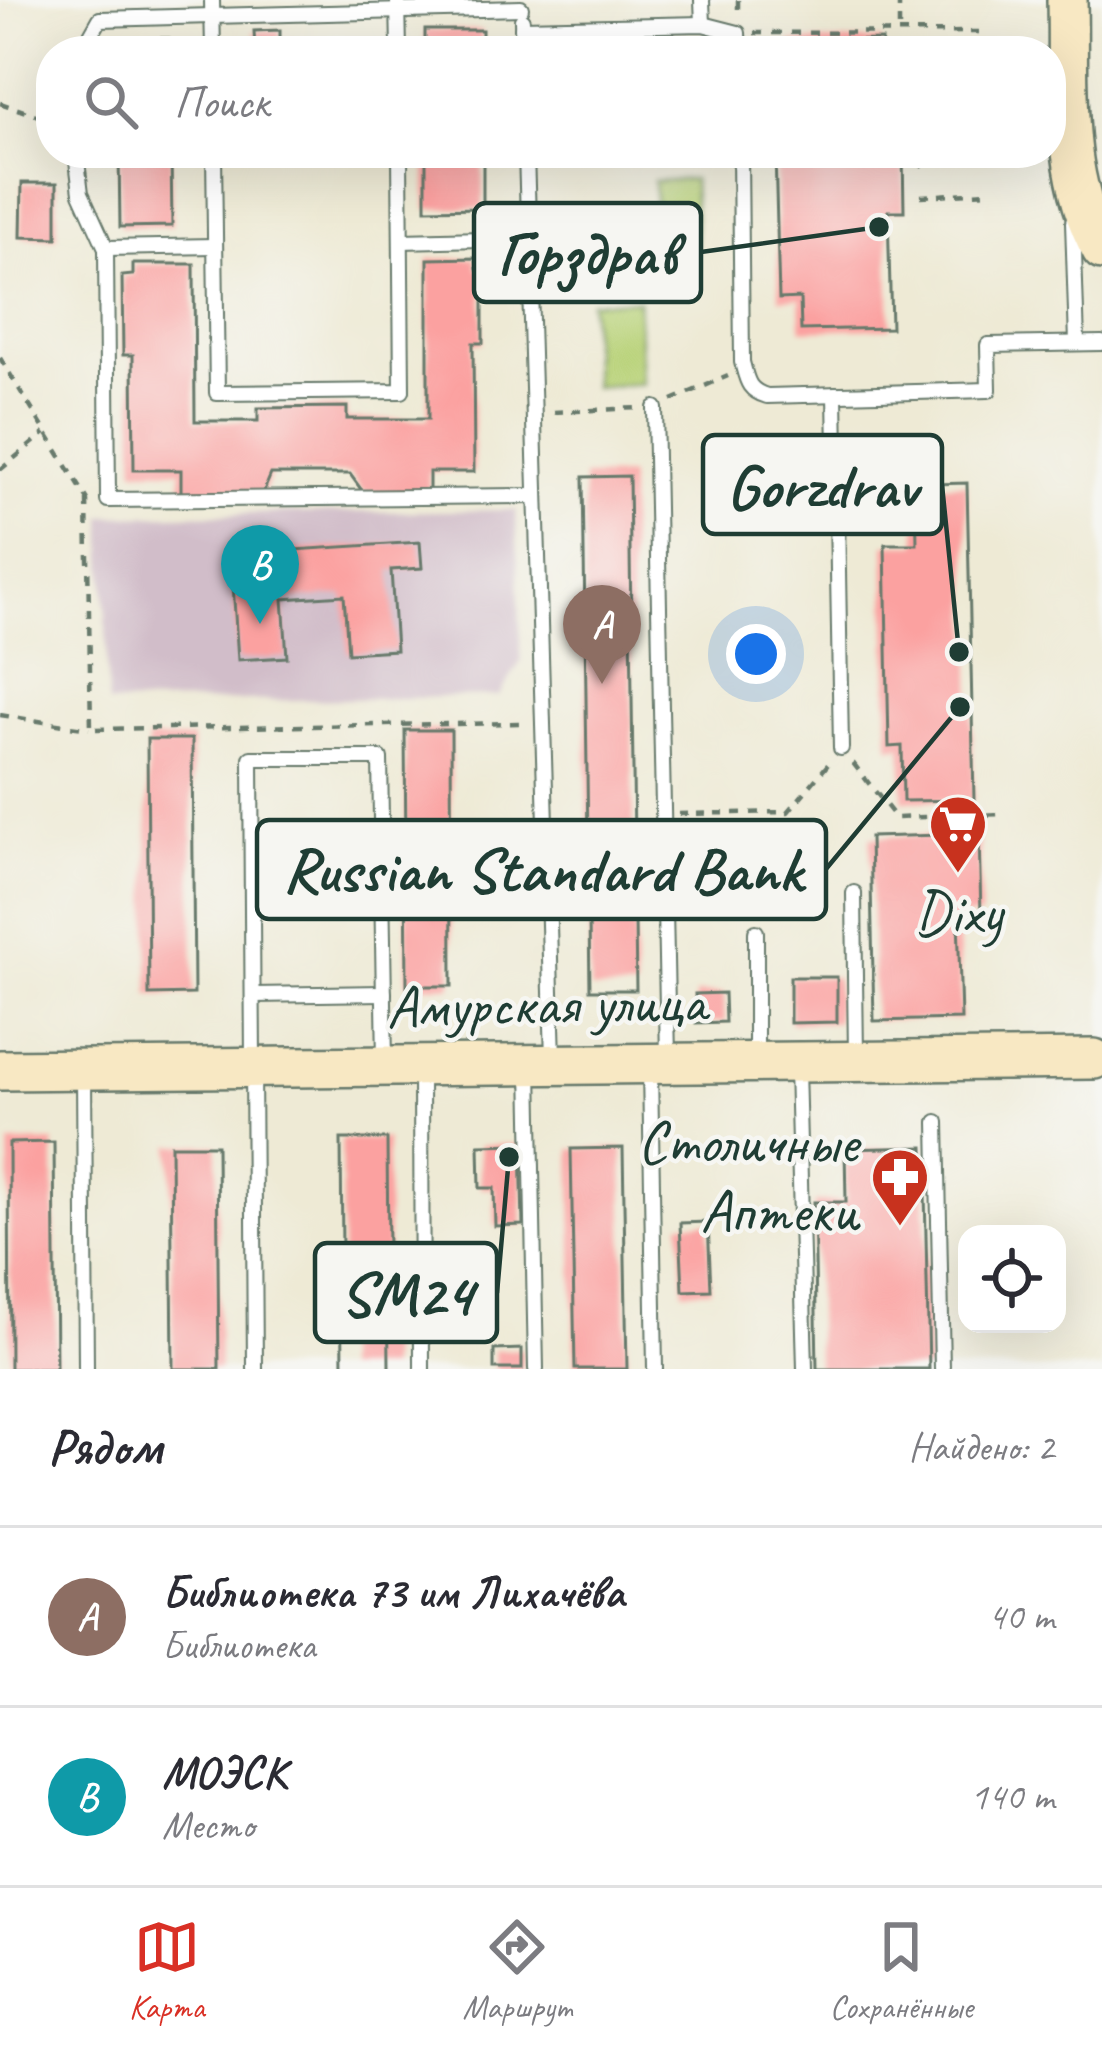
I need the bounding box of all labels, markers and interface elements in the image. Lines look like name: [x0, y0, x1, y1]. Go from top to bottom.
search box: [36, 36, 1066, 168]
icon: search: [78, 69, 144, 135]
text: Поиск: [174, 74, 269, 131]
callout: Горздрав: [474, 203, 701, 302]
text: Горздрав: [497, 214, 687, 293]
callout: Gorzdrav: [703, 435, 942, 534]
text: Gorzdrav: [726, 447, 923, 526]
pin: B: [221, 525, 299, 624]
pin: A: [563, 585, 641, 684]
your location: [726, 624, 786, 684]
supermarket icon: Dixy: [927, 793, 989, 875]
callout: Russian Standard Bank: [257, 820, 826, 919]
text: Russian Standard Bank: [282, 831, 807, 910]
place label: Dixy: [914, 874, 1005, 950]
street label: Амурская улица: [386, 963, 712, 1045]
place label: Столичные Аптеки: [638, 1104, 862, 1249]
pharmacy icon: Столичные Аптеки: [869, 1146, 931, 1228]
map controls: [958, 1225, 1066, 1333]
button: locate: [958, 1225, 1066, 1333]
callout: SM24: [315, 1243, 497, 1342]
text: SM24: [339, 1255, 479, 1334]
text: Рядом: [48, 1415, 162, 1479]
text: Найдено: 2: [909, 1423, 1054, 1472]
text: Библиотека 73 им Лихачёва: [162, 1564, 624, 1621]
text: A: [77, 1592, 97, 1641]
text: 40 m: [988, 1592, 1054, 1641]
text: Библиотека: [162, 1621, 316, 1670]
text: МОЭСК: [162, 1744, 287, 1801]
text: B: [77, 1772, 97, 1821]
text: 140 m: [970, 1772, 1054, 1821]
text: Место: [162, 1801, 254, 1850]
tab: Карта: [129, 1914, 205, 2028]
tab: Маршрут: [463, 1914, 572, 2028]
tab: Сохранённые: [830, 1914, 973, 2028]

